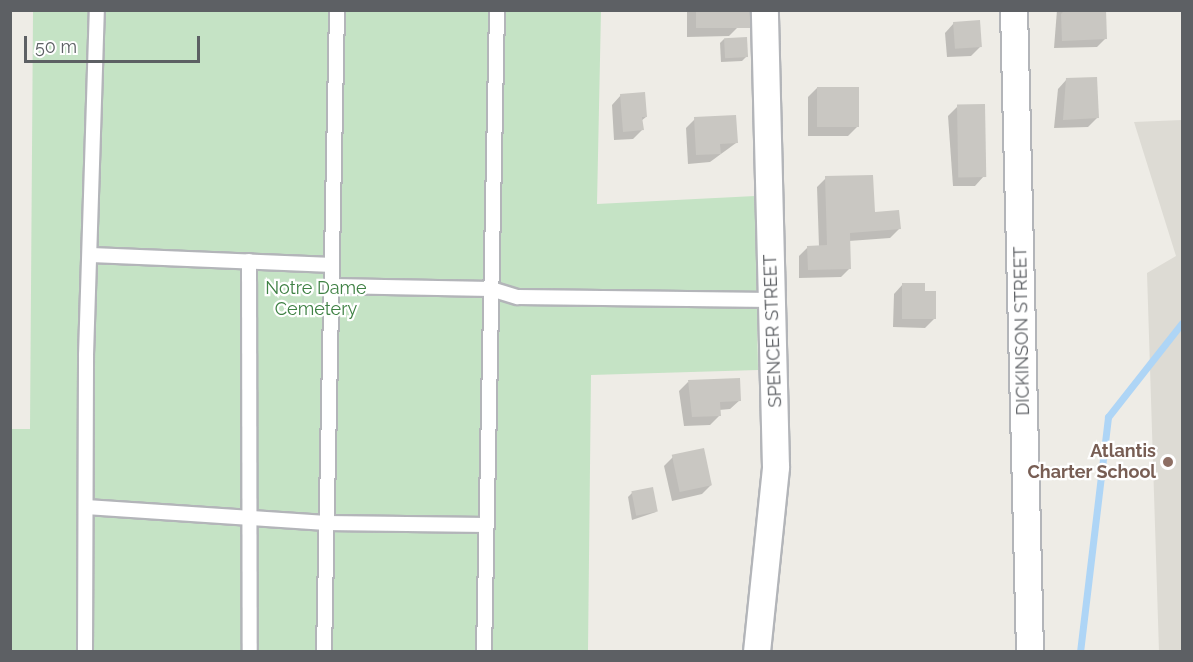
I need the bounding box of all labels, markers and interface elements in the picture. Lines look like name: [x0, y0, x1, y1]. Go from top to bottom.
scale bar: [27, 24, 202, 62]
text: 50 m: [35, 36, 77, 57]
street label: DICKINSON STREET: [1010, 246, 1034, 416]
street label: SPENCER STREET: [760, 254, 786, 408]
park label: Notre Dame Cemetery: [265, 278, 367, 320]
place label: Atlantis Charter School: [1027, 441, 1156, 484]
marker: Atlantis Charter School: [1161, 455, 1175, 469]

